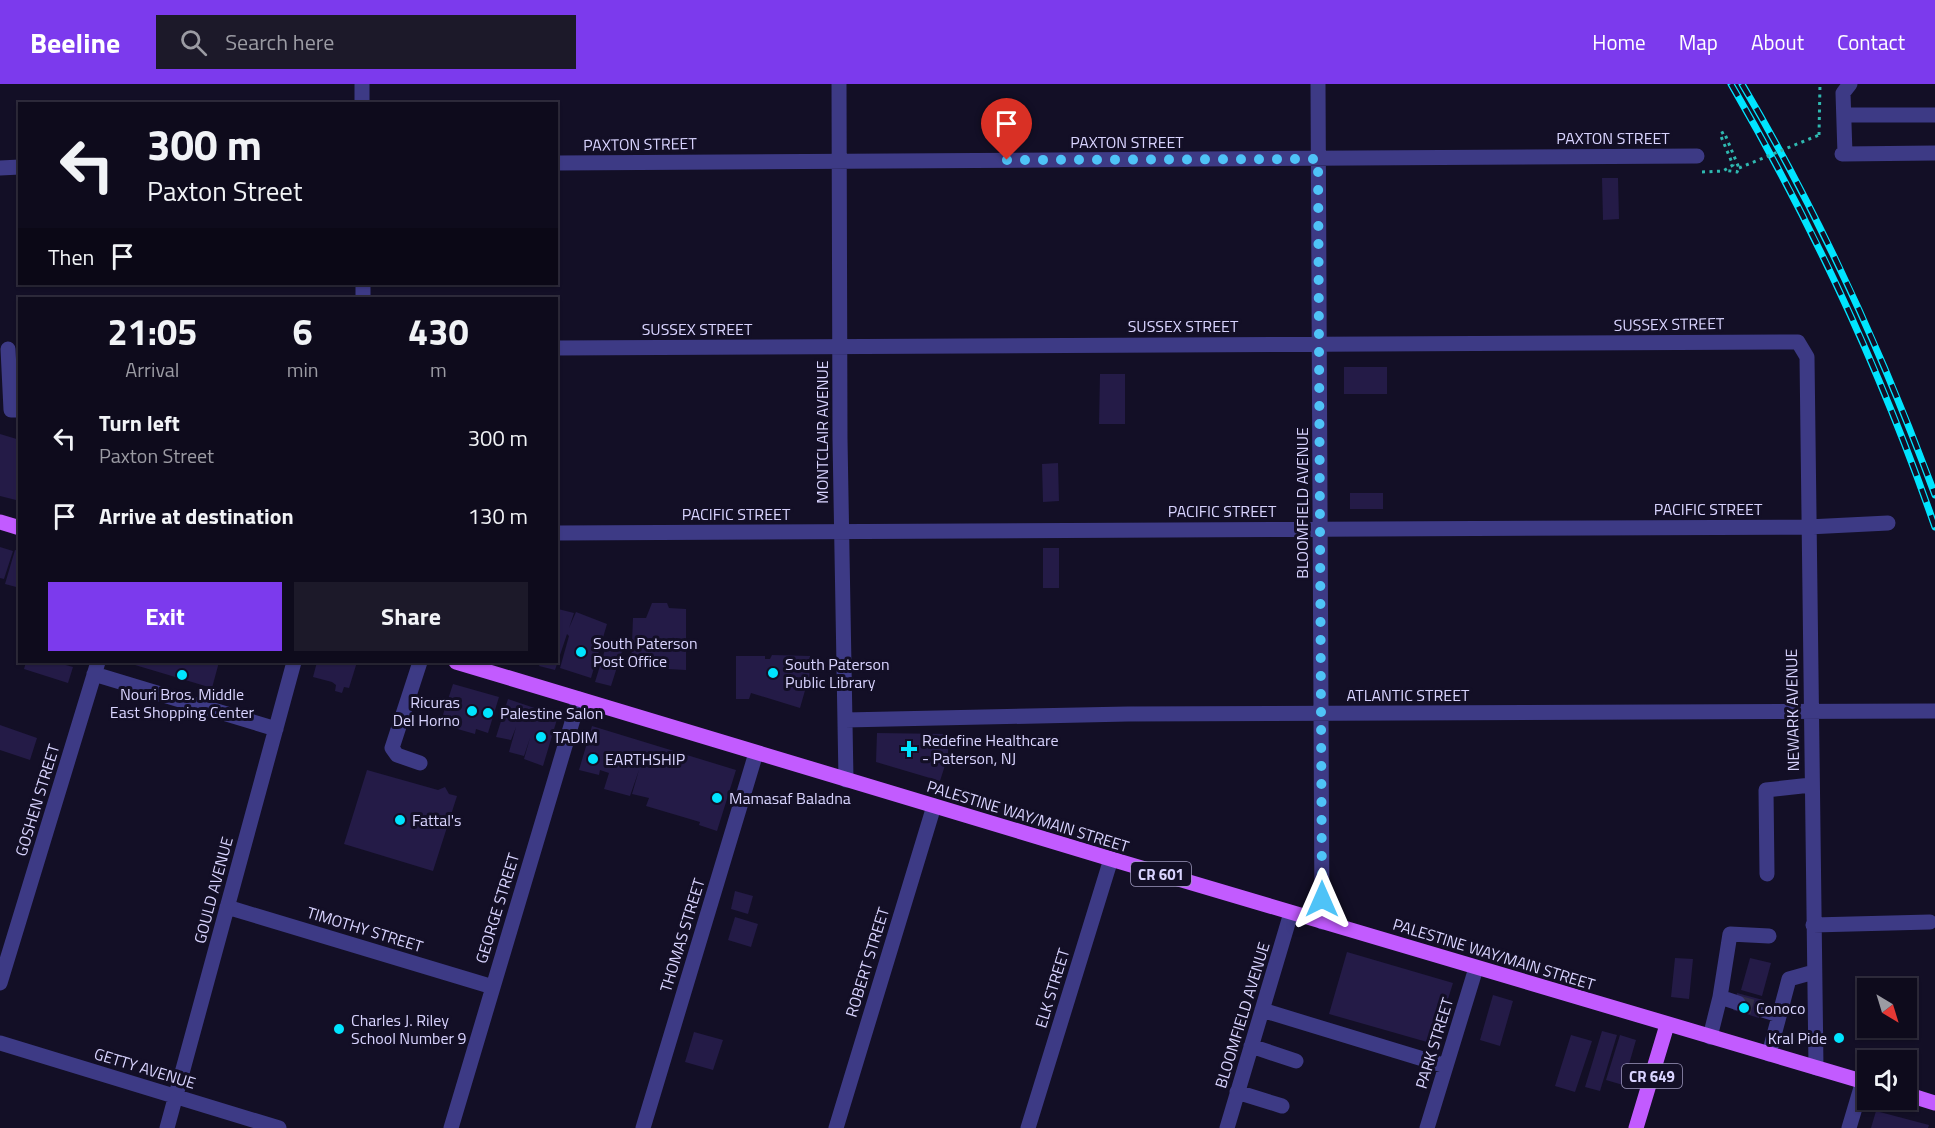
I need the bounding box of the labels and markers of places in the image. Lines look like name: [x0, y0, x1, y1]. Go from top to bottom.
pin: [981, 98, 1032, 160]
place label: South Paterson Post Office: [593, 631, 697, 673]
marker: South Paterson Post Office: [574, 645, 588, 659]
place label: South Paterson Public Library: [785, 652, 889, 694]
marker: South Paterson Public Library: [766, 666, 780, 680]
marker: Nouri Bros. Middle East Shopping Center: [175, 668, 189, 682]
place label: Nouri Bros. Middle East Shopping Center: [110, 682, 255, 724]
place label: Ricuras Del Horno: [393, 690, 460, 732]
place label: Palestine Salon: [500, 701, 603, 725]
marker: Ricuras Del Horno: [465, 704, 479, 718]
marker: Palestine Salon: [481, 706, 495, 720]
place label: TADIM: [553, 725, 598, 749]
place label: Redefine Healthcare - Paterson, NJ: [922, 728, 1059, 770]
marker: TADIM: [534, 730, 548, 744]
marker: Redefine Healthcare - Paterson, NJ: [900, 740, 918, 758]
place label: EARTHSHIP: [605, 747, 685, 771]
marker: EARTHSHIP: [586, 752, 600, 766]
place label: Mamasaf Baladna: [729, 786, 851, 810]
marker: Mamasaf Baladna: [710, 791, 724, 805]
place label: Fattal's: [412, 808, 462, 832]
marker: Fattal's: [393, 813, 407, 827]
place label: Conoco: [1756, 996, 1805, 1020]
marker: Conoco: [1737, 1001, 1751, 1015]
place label: Charles J. Riley School Number 9: [351, 1008, 467, 1050]
marker: Charles J. Riley School Number 9: [332, 1022, 346, 1036]
place label: Kral Pide: [1768, 1026, 1827, 1050]
marker: Kral Pide: [1832, 1031, 1846, 1045]

